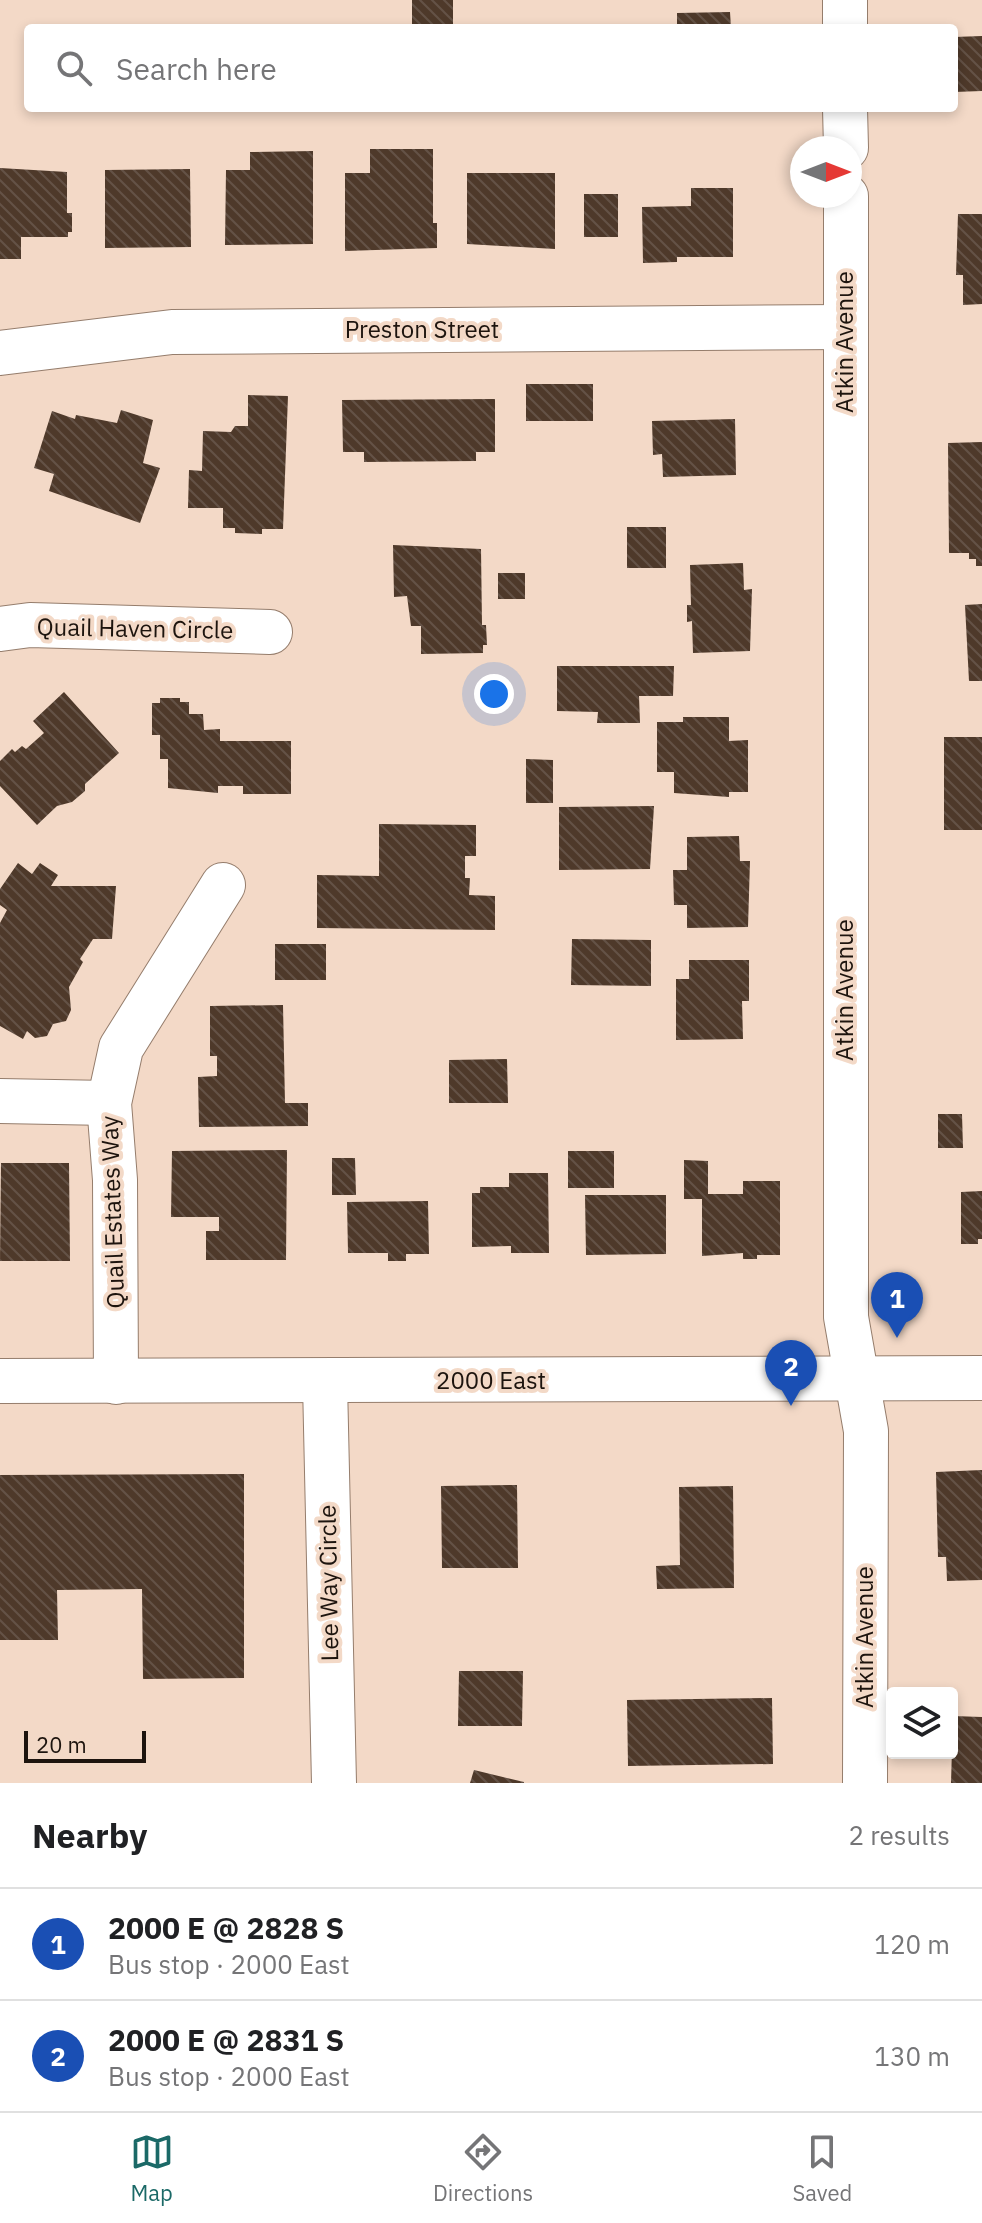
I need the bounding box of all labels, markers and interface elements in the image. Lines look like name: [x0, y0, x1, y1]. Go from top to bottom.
search box: [24, 24, 958, 112]
icon: search: [52, 46, 96, 90]
text: Search here: [116, 49, 277, 88]
north arrow: [790, 136, 862, 208]
street label: Atkin Avenue: [828, 271, 860, 413]
street label: Preston Street: [345, 313, 499, 345]
street label: Quail Haven Circle: [36, 610, 234, 646]
your location: [474, 674, 514, 714]
street label: Atkin Avenue: [828, 919, 860, 1061]
street label: Quail Estates Way: [93, 1115, 131, 1309]
pin: 1: [871, 1272, 923, 1338]
pin: 2: [765, 1340, 817, 1406]
street label: 2000 East: [436, 1364, 546, 1396]
street label: Lee Way Circle: [311, 1504, 345, 1662]
street label: Atkin Avenue: [848, 1566, 880, 1708]
map controls: [886, 1687, 958, 1759]
button: layers: [886, 1687, 958, 1759]
scale bar: [24, 1727, 146, 1763]
text: 20 m: [36, 1730, 87, 1759]
text: Nearby: [32, 1813, 147, 1857]
text: 2 results: [848, 1818, 950, 1852]
text: 2000 E @ 2828 S: [108, 1908, 344, 1947]
text: 1: [50, 1927, 66, 1961]
text: 120 m: [874, 1927, 950, 1961]
text: Bus stop · 2000 East: [108, 1947, 350, 1981]
text: 2000 E @ 2831 S: [108, 2020, 344, 2059]
text: 2: [50, 2039, 66, 2073]
text: 130 m: [874, 2039, 950, 2073]
text: Bus stop · 2000 East: [108, 2059, 350, 2093]
tab: Map: [130, 2130, 174, 2207]
tab: Directions: [433, 2130, 533, 2207]
tab: Saved: [792, 2130, 852, 2207]

